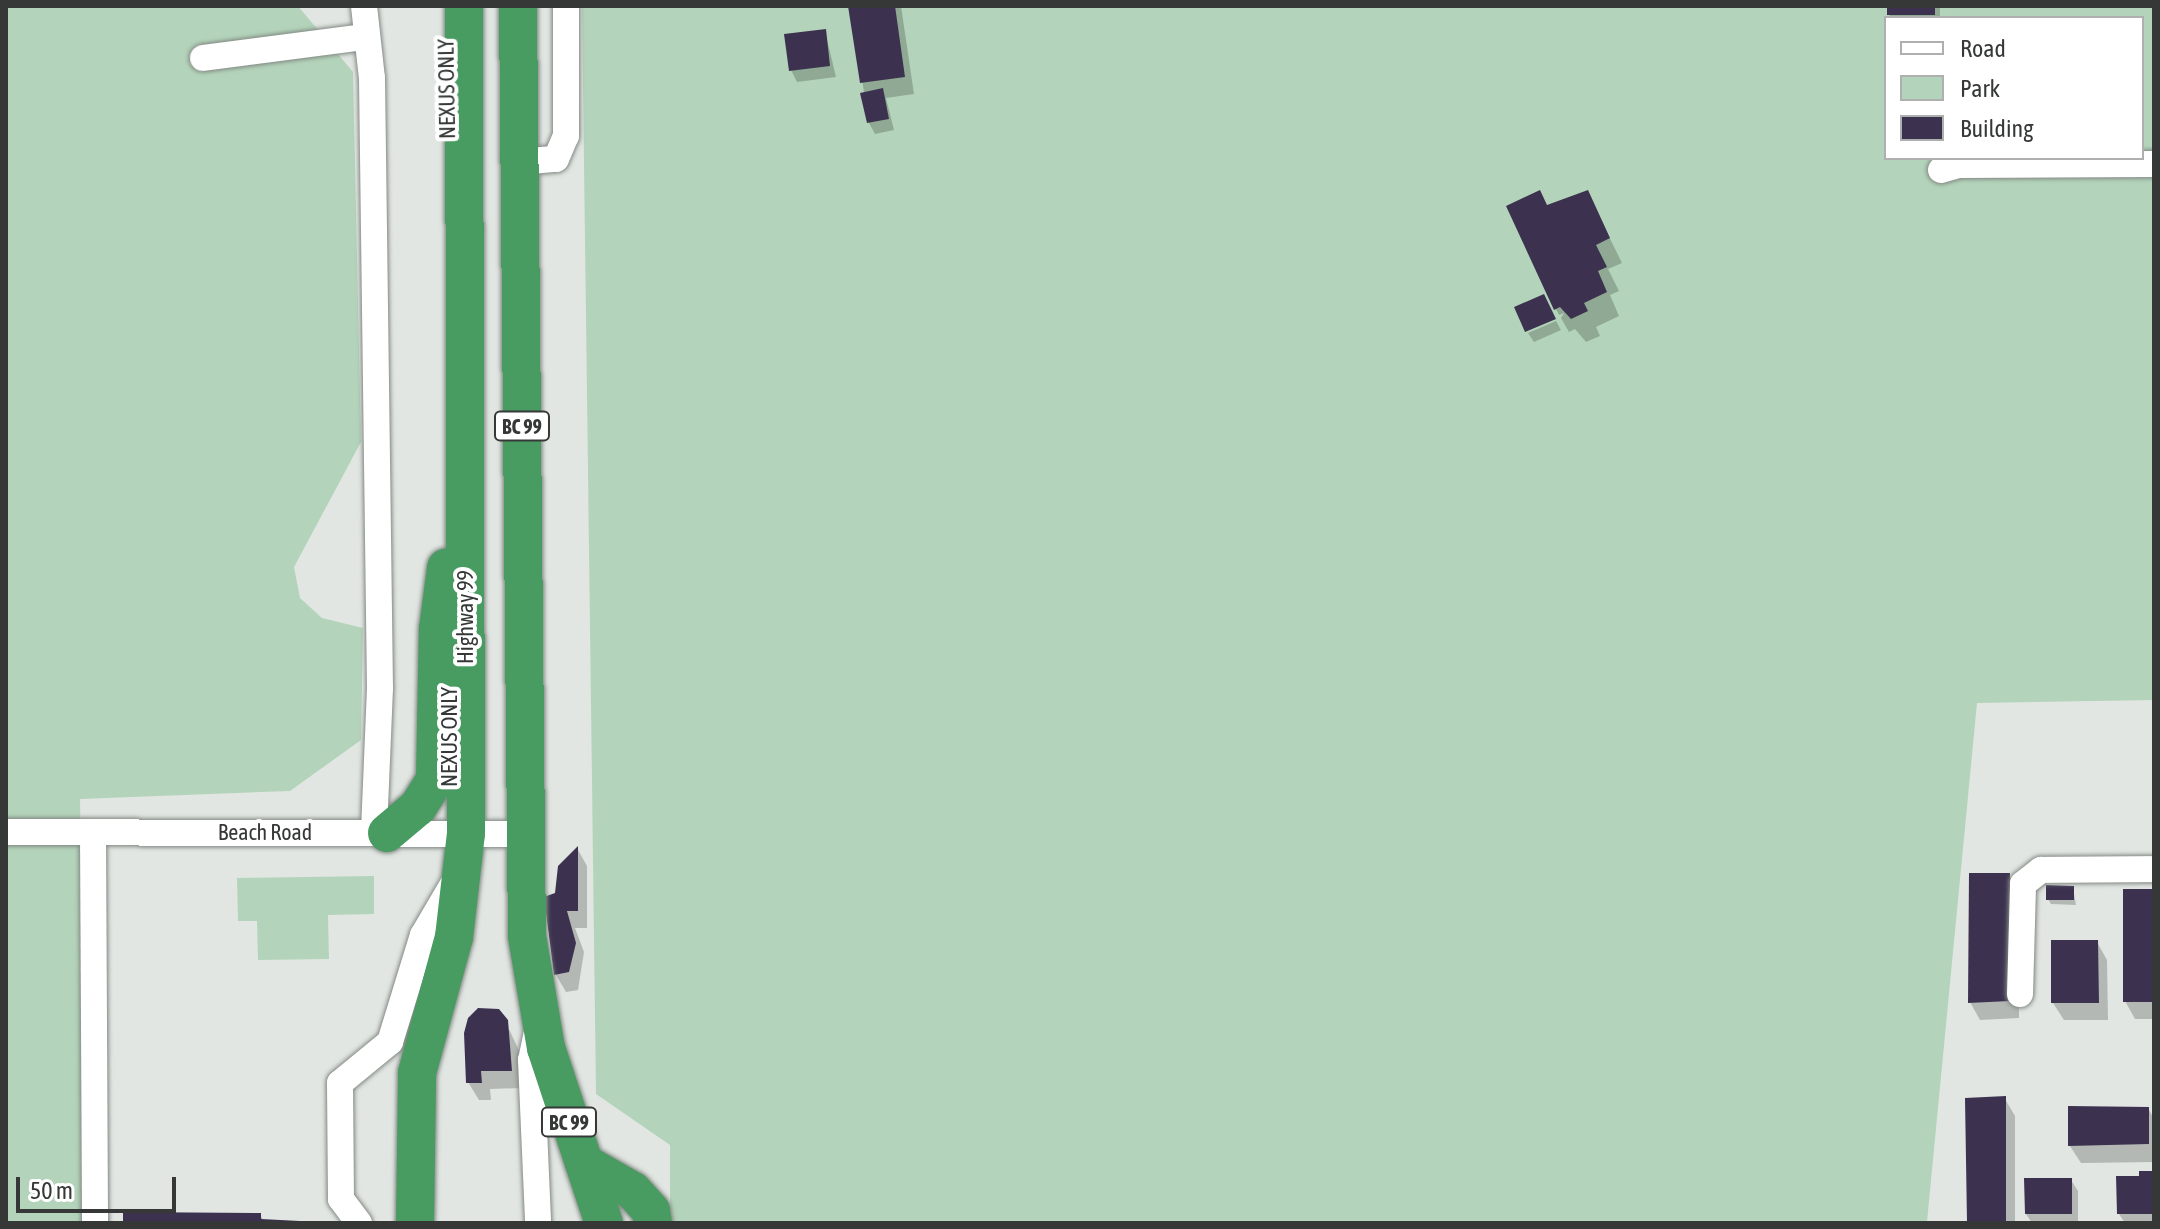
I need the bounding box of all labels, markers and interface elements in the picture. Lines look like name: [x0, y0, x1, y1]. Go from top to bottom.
legend: [1884, 16, 2144, 160]
text: Road: [1960, 35, 2006, 62]
street label: NEXUS ONLY: [433, 39, 461, 139]
text: Park: [1960, 75, 2000, 102]
text: Building: [1960, 115, 2033, 142]
road number: BC 99: [492, 410, 552, 442]
street label: Highway 99: [453, 570, 479, 664]
street label: NEXUS ONLY: [437, 687, 463, 787]
street label: Beach Road: [218, 820, 312, 846]
road number: BC 99: [539, 1106, 599, 1138]
scale bar: [20, 1161, 180, 1211]
text: 50 m: [30, 1177, 73, 1204]

